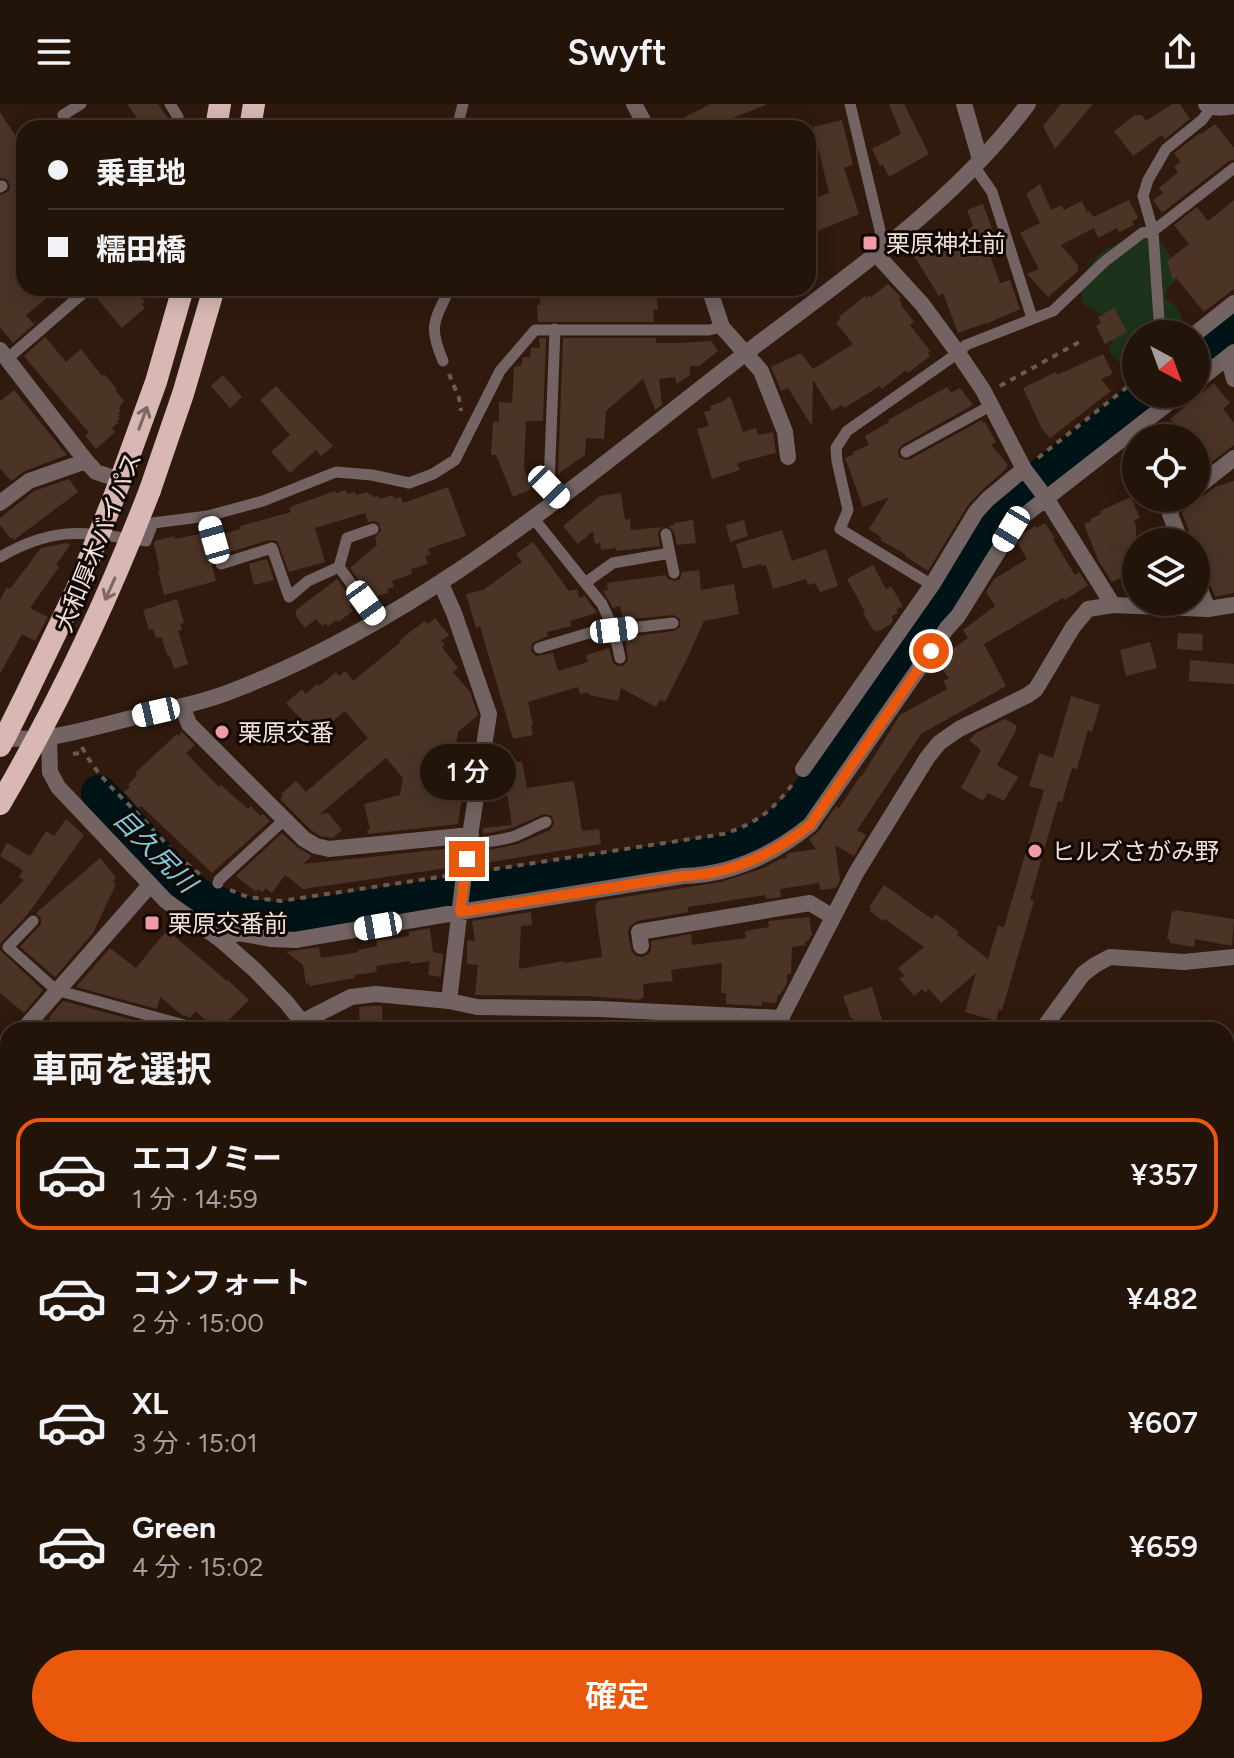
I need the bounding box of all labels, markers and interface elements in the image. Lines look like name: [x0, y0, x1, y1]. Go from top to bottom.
icon: menu: [32, 30, 76, 74]
icon: share: [1158, 30, 1202, 74]
text: Swyft: [567, 31, 667, 74]
text: 乗車地: [96, 154, 186, 191]
place label: 栗原神社前: [886, 229, 1006, 258]
text: 糯田橋: [96, 231, 186, 268]
marker: 栗原神社前: [861, 234, 879, 252]
north arrow: [1122, 320, 1210, 408]
map controls: [1122, 320, 1210, 616]
one-way arrow: [137, 407, 151, 431]
button: locate: [1122, 424, 1210, 512]
street label: 大和厚木バイパス: [49, 448, 147, 636]
car: [524, 461, 574, 513]
car: [988, 502, 1034, 556]
car: [196, 514, 232, 566]
button: layers: [1122, 528, 1210, 616]
one-way arrow: [102, 576, 117, 600]
car: [342, 577, 390, 629]
car: [589, 615, 639, 645]
route start: [913, 633, 949, 669]
car: [130, 695, 182, 729]
place label: 栗原交番: [238, 718, 334, 747]
marker: 栗原交番: [213, 723, 231, 741]
callout: 1 分: [419, 743, 515, 799]
text: 1 分: [446, 756, 490, 788]
water label: 目久尻川: [107, 803, 205, 901]
place label: ヒルズさがみ野: [1051, 837, 1219, 866]
route end: [449, 841, 485, 877]
marker: ヒルズさがみ野: [1026, 842, 1044, 860]
place label: 栗原交番前: [168, 909, 288, 938]
car: [352, 910, 404, 942]
marker: 栗原交番前: [143, 914, 161, 932]
text: 車両を選択: [32, 1048, 212, 1091]
icon: car: [36, 1138, 108, 1210]
text: エコノミー: [132, 1140, 282, 1177]
text: ¥357: [1130, 1156, 1198, 1193]
text: 1 分 · 14:59: [132, 1183, 258, 1215]
icon: car: [36, 1262, 108, 1334]
text: コンフォート: [132, 1264, 311, 1301]
text: ¥482: [1126, 1280, 1198, 1317]
text: 2 分 · 15:00: [132, 1307, 264, 1339]
text: XL: [132, 1385, 168, 1422]
icon: car: [36, 1386, 108, 1458]
text: ¥607: [1128, 1404, 1198, 1441]
text: 3 分 · 15:01: [132, 1427, 258, 1459]
text: Green: [132, 1509, 216, 1546]
icon: car: [36, 1510, 108, 1582]
text: ¥659: [1129, 1528, 1198, 1565]
text: 4 分 · 15:02: [132, 1551, 263, 1583]
button: 確定: [32, 1650, 1202, 1742]

